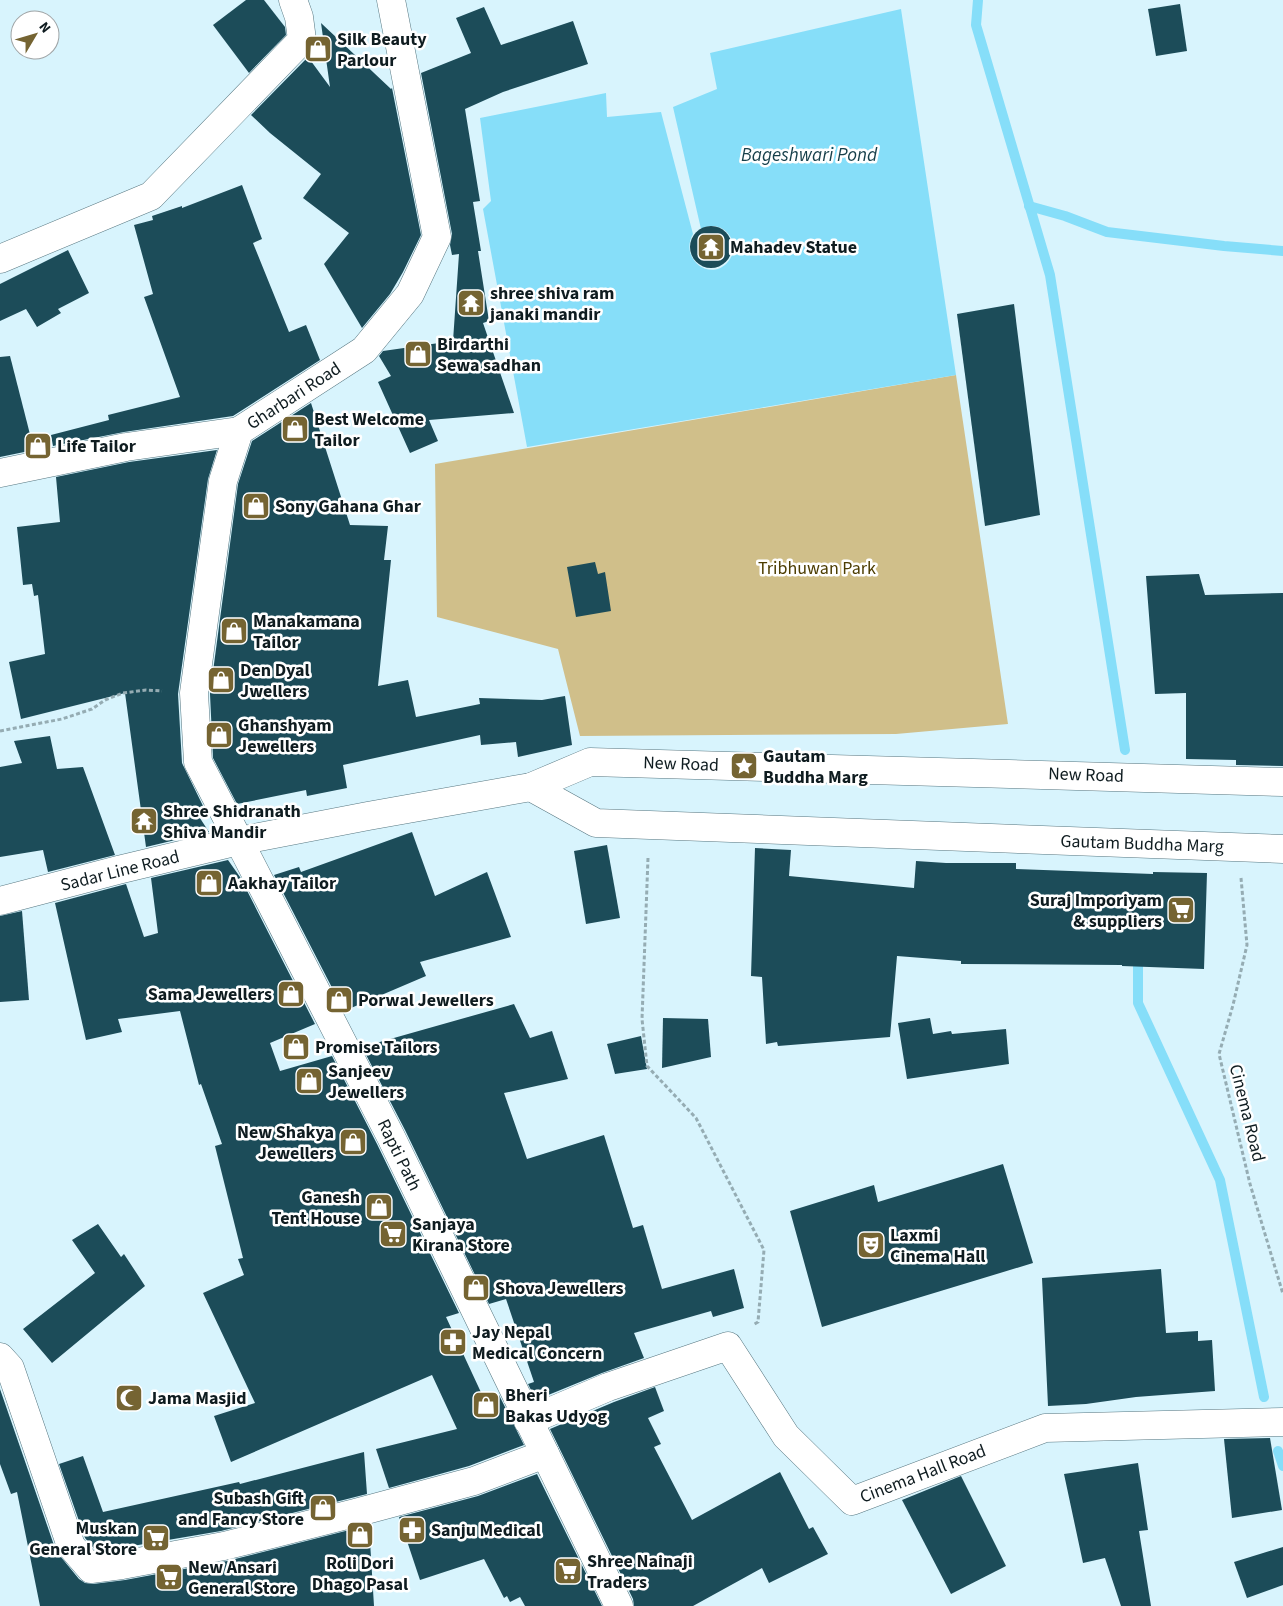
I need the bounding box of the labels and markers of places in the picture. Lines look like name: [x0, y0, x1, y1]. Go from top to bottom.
place label: Silk Beauty Parlour: [337, 27, 427, 73]
shop icon: Silk Beauty Parlour: [303, 34, 333, 64]
temple icon: Mahadev Statue: [696, 232, 726, 262]
place label: Mahadev Statue: [730, 235, 857, 260]
place label: shree shiva ram janaki mandir: [489, 281, 614, 327]
temple icon: shree shiva ram janaki mandir: [456, 288, 486, 318]
place label: Birdarthi Sewa sadhan: [437, 332, 541, 378]
shop icon: Birdarthi Sewa sadhan: [403, 339, 433, 369]
place label: Best Welcome Tailor: [314, 407, 424, 453]
shop icon: Best Welcome Tailor: [280, 414, 310, 444]
shop icon: Life Tailor: [23, 431, 53, 461]
place label: Life Tailor: [57, 434, 137, 459]
shop icon: Sony Gahana Ghar: [241, 491, 271, 521]
place label: Sony Gahana Ghar: [275, 494, 422, 519]
place label: Manakamana Tailor: [253, 609, 360, 655]
shop icon: Manakamana Tailor: [219, 616, 249, 646]
place label: Den Dyal Jwellers: [240, 658, 310, 704]
shop icon: Den Dyal Jwellers: [206, 665, 236, 695]
place label: Ghanshyam Jewellers: [238, 713, 332, 759]
shop icon: Ghanshyam Jewellers: [204, 720, 234, 750]
place label: Gautam Buddha Marg: [763, 744, 868, 790]
place icon: Gautam Buddha Marg: [729, 751, 759, 781]
place label: Shree Shidranath Shiva Mandir: [163, 799, 301, 845]
temple icon: Shree Shidranath Shiva Mandir: [129, 806, 159, 836]
shop icon: Aakhay Tailor: [194, 868, 224, 898]
place label: Aakhay Tailor: [227, 871, 337, 896]
place label: Suraj Imporiyam & suppliers: [1030, 888, 1162, 934]
supermarket icon: Suraj Imporiyam & suppliers: [1166, 895, 1196, 925]
shop icon: Sama Jewellers: [276, 979, 306, 1009]
place label: Sama Jewellers: [148, 982, 272, 1007]
shop icon: Porwal Jewellers: [324, 985, 354, 1015]
place label: Porwal Jewellers: [358, 988, 494, 1013]
shop icon: Promise Tailors: [281, 1032, 311, 1062]
place label: Promise Tailors: [315, 1035, 437, 1060]
place label: Sanjeev Jewellers: [328, 1059, 404, 1105]
shop icon: Sanjeev Jewellers: [294, 1066, 324, 1096]
place label: New Shakya Jewellers: [237, 1120, 334, 1166]
shop icon: New Shakya Jewellers: [338, 1127, 368, 1157]
place label: Ganesh Tent House: [272, 1185, 360, 1231]
shop icon: Ganesh Tent House: [364, 1192, 394, 1222]
place label: Sanjaya Kirana Store: [412, 1212, 510, 1258]
supermarket icon: Sanjaya Kirana Store: [378, 1219, 408, 1249]
place label: Laxmi Cinema Hall: [890, 1223, 986, 1269]
theatre icon: Laxmi Cinema Hall: [856, 1230, 886, 1260]
shop icon: Shova Jewellers: [461, 1273, 491, 1303]
place label: Shova Jewellers: [495, 1276, 623, 1301]
place label: Jay Nepal Medical Concern: [472, 1320, 602, 1366]
pharmacy icon: Jay Nepal Medical Concern: [438, 1327, 468, 1357]
mosque icon: Jama Masjid: [114, 1383, 144, 1413]
place label: Bheri Bakas Udyog: [505, 1383, 608, 1429]
place label: Jama Masjid: [148, 1386, 247, 1411]
shop icon: Bheri Bakas Udyog: [471, 1390, 501, 1420]
place label: Subash Gift and Fancy Store: [178, 1486, 305, 1532]
shop icon: Subash Gift and Fancy Store: [308, 1493, 338, 1523]
pharmacy icon: Sanju Medical: [397, 1515, 427, 1545]
place label: Muskan General Store: [29, 1516, 137, 1562]
place label: Sanju Medical: [431, 1518, 541, 1543]
shop icon: Roli Dori Dhago Pasal: [345, 1520, 375, 1550]
supermarket icon: Muskan General Store: [141, 1523, 171, 1553]
place label: Shree Nainaji Traders: [587, 1549, 693, 1595]
place label: Roli Dori Dhago Pasal: [312, 1551, 408, 1597]
place label: New Ansari General Store: [188, 1555, 296, 1601]
supermarket icon: Shree Nainaji Traders: [553, 1556, 583, 1586]
supermarket icon: New Ansari General Store: [154, 1562, 184, 1592]

